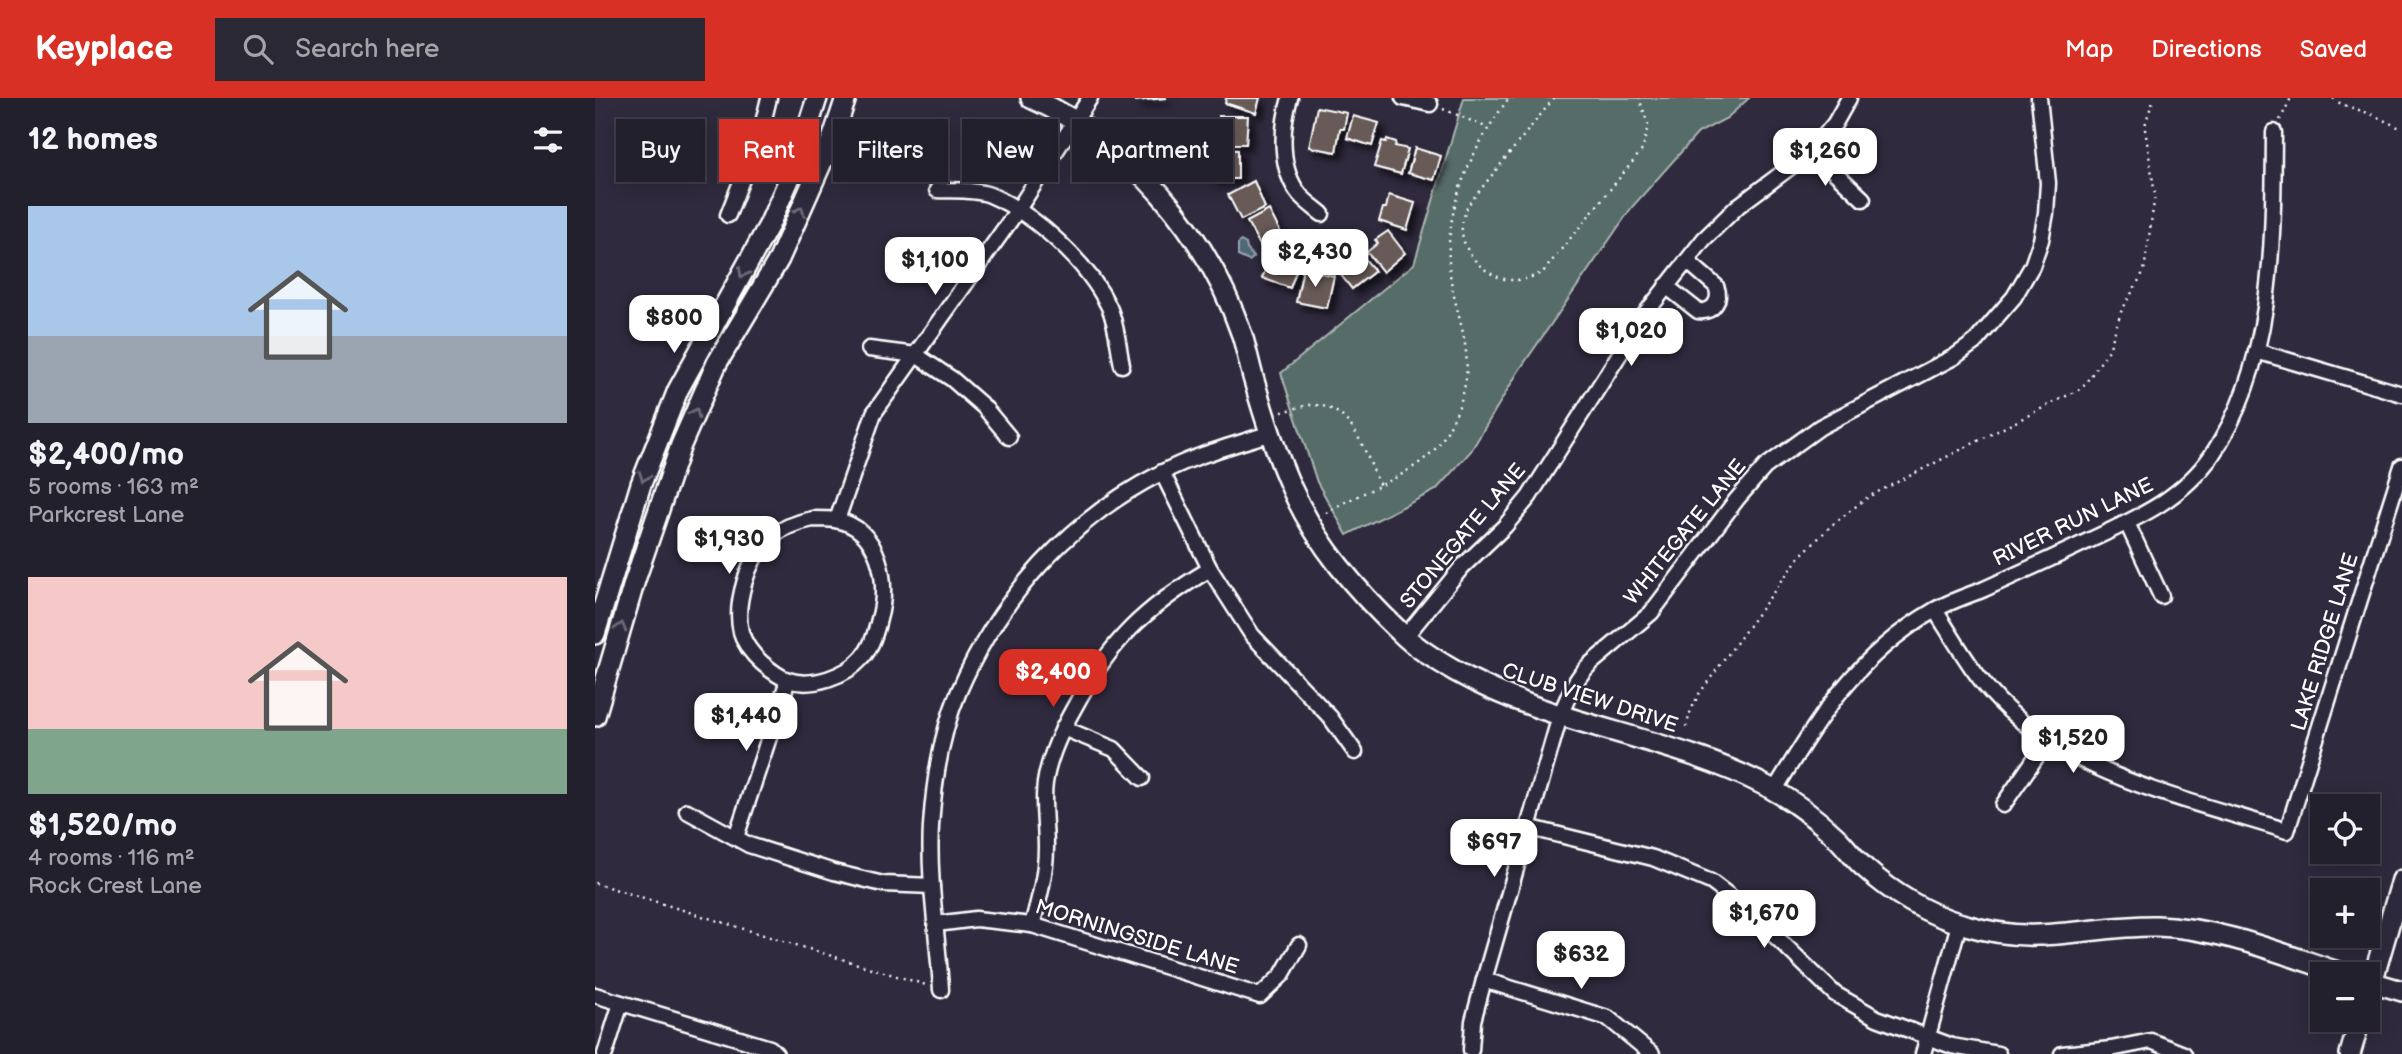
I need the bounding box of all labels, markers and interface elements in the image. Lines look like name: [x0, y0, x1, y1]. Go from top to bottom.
search box: [215, 18, 705, 81]
text: Keyplace: [35, 29, 173, 69]
icon: search: [239, 30, 277, 68]
text: Search here: [295, 34, 439, 65]
text: Map: [2065, 35, 2113, 64]
text: Directions: [2151, 35, 2262, 64]
text: Saved: [2300, 35, 2367, 64]
chip: Buy: [616, 119, 705, 182]
chip: Rent: [719, 119, 819, 182]
chip: Filters: [833, 119, 948, 182]
chip: New: [962, 119, 1058, 182]
chip: Apartment: [1072, 119, 1233, 182]
icon: filters: [529, 121, 567, 159]
text: 12 homes: [28, 122, 158, 158]
pin: $1,260: [1768, 129, 1882, 188]
text: $1,260: [1789, 137, 1861, 165]
one-way arrow: [792, 206, 806, 218]
pin: $2,430: [1258, 230, 1372, 289]
pin: $1,100: [878, 238, 992, 297]
text: $2,430: [1277, 238, 1353, 266]
text: $1,100: [901, 246, 969, 274]
icon: home: [235, 252, 361, 378]
one-way arrow: [737, 266, 751, 278]
pin: $800: [633, 296, 715, 355]
text: $800: [645, 304, 703, 332]
pin: $1,020: [1574, 308, 1688, 368]
text: $1,020: [1595, 317, 1667, 345]
one-way arrow: [687, 407, 701, 420]
text: $2,400/mo: [28, 437, 184, 473]
street label: WHITEGATE LANE: [1619, 454, 1751, 610]
street label: STONEGATE LANE: [1395, 458, 1531, 614]
one-way arrow: [638, 471, 652, 483]
street label: RIVER RUN LANE: [1989, 472, 2157, 572]
text: 5 rooms · 163 m²: [28, 473, 199, 501]
text: Parkcrest Lane: [28, 501, 184, 529]
pin: $1,930: [672, 517, 786, 576]
text: $1,930: [693, 525, 765, 553]
street label: LAKE RIDGE LANE: [2286, 550, 2364, 734]
one-way arrow: [613, 622, 628, 634]
icon: home: [235, 623, 361, 749]
pin: $2,400: [996, 650, 1110, 709]
text: $2,400: [1015, 658, 1091, 686]
street label: CLUB VIEW DRIVE: [1499, 658, 1681, 738]
pin: $1,440: [689, 694, 803, 753]
text: $1,440: [710, 702, 782, 730]
pin: $1,520: [2016, 716, 2130, 775]
text: $1,520: [2038, 724, 2108, 752]
map controls: [2310, 794, 2380, 1032]
button: locate: [2310, 794, 2380, 864]
text: $1,520/mo: [28, 808, 177, 844]
pin: $697: [1453, 820, 1535, 879]
text: $697: [1466, 828, 1522, 856]
text: 4 rooms · 116 m²: [28, 844, 195, 872]
text: Rock Crest Lane: [28, 872, 202, 900]
button: +: [2310, 878, 2380, 948]
pin: $1,670: [1707, 890, 1821, 950]
street label: MORNINGSIDE LANE: [1032, 894, 1242, 980]
text: $1,670: [1729, 899, 1799, 927]
pin: $632: [1540, 932, 1622, 991]
text: $632: [1553, 940, 1609, 968]
button: −: [2310, 962, 2380, 1032]

